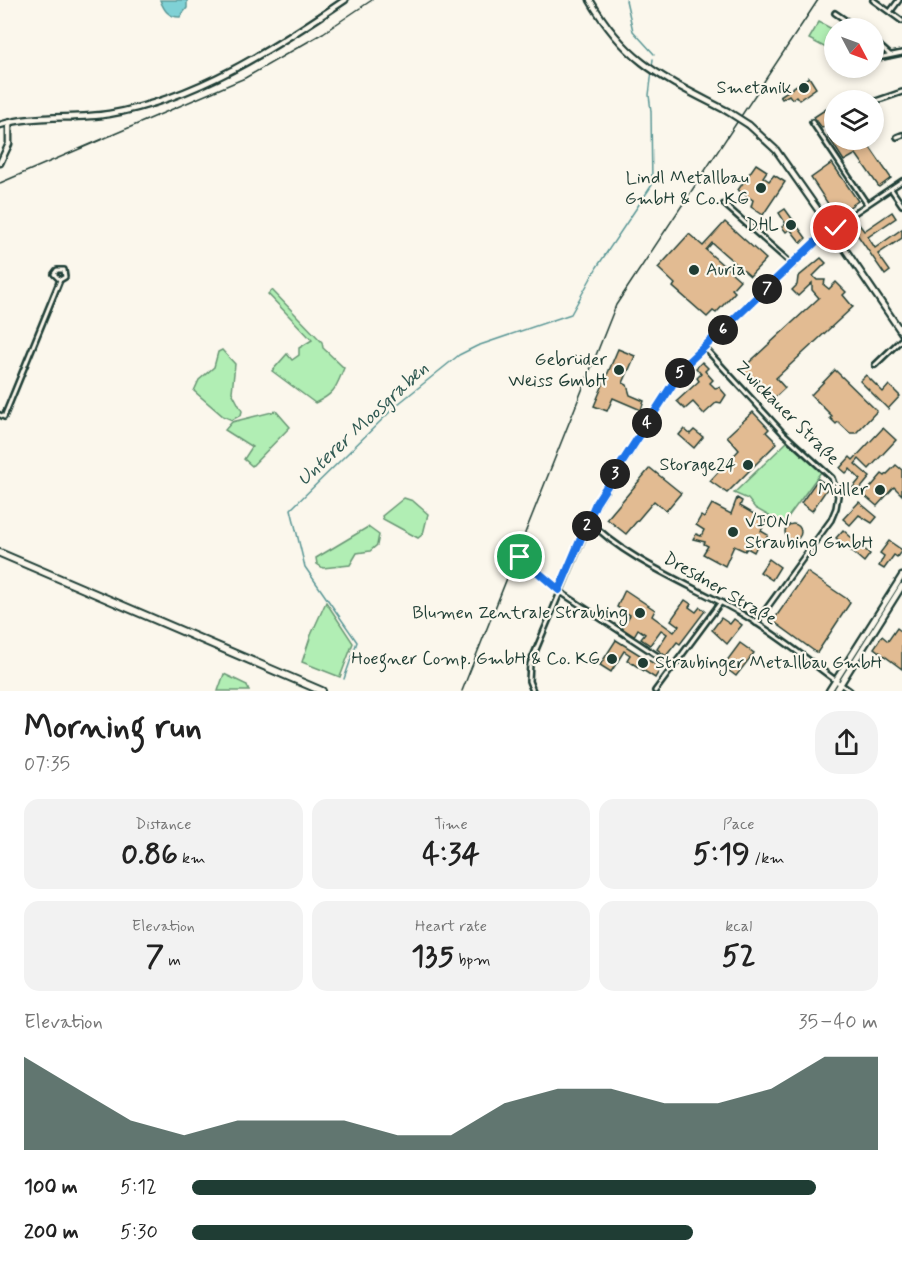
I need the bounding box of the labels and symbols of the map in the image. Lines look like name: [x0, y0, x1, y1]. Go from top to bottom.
north arrow: [824, 18, 884, 78]
place label: Smetanik: [717, 76, 792, 100]
marker: Smetanik: [797, 81, 811, 95]
place label: Lindl Metallbau GmbH & Co. KG: [625, 166, 749, 211]
marker: Lindl Metallbau GmbH & Co. KG: [754, 181, 768, 195]
pin: [810, 202, 861, 253]
place label: DHL: [746, 213, 779, 237]
marker: DHL: [784, 218, 798, 232]
place label: Auria: [706, 258, 746, 282]
marker: Auria: [687, 263, 701, 277]
pin: 7: [752, 274, 782, 304]
pin: 6: [708, 315, 738, 345]
place label: Gebrüder Weiss GmbH: [508, 348, 608, 393]
street label: Zwickauer Straße: [729, 355, 845, 471]
water label: Unterer Moosgraben: [291, 356, 435, 492]
pin: 5: [665, 358, 695, 388]
marker: Gebrüder Weiss GmbH: [612, 363, 626, 377]
pin: 4: [632, 408, 662, 438]
place label: Storage24: [659, 453, 736, 477]
marker: Storage24: [741, 458, 755, 472]
pin: 3: [600, 459, 630, 489]
place label: Müller: [818, 478, 869, 502]
marker: Müller: [873, 483, 887, 497]
place label: VION Straubing GmbH: [745, 510, 873, 556]
pin: 2: [572, 511, 602, 541]
marker: VION Straubing GmbH: [726, 525, 740, 539]
pin: [494, 531, 545, 582]
street label: Dresdner Straße: [659, 547, 781, 631]
place label: Blumen Zentrale Straubing: [412, 601, 628, 626]
marker: Blumen Zentrale Straubing: [633, 606, 647, 620]
place label: Hoegner Comp. GmbH & Co. KG: [351, 647, 600, 673]
place label: Straubinger Metallbau GmbH: [655, 651, 882, 676]
marker: Hoegner Comp. GmbH & Co. KG: [605, 652, 619, 666]
marker: Straubinger Metallbau GmbH: [636, 656, 650, 670]

